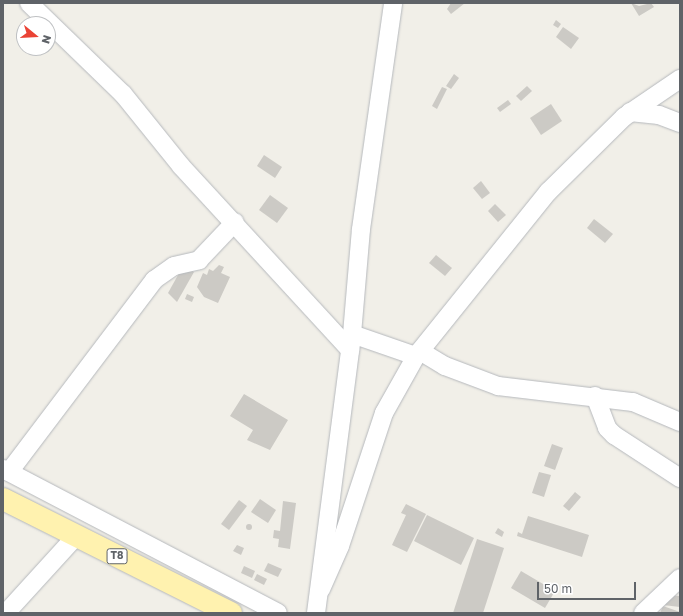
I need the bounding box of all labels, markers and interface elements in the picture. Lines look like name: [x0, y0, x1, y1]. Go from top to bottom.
north arrow: [16, 16, 56, 56]
text: N: [39, 34, 54, 46]
road number: T8: [106, 548, 128, 564]
scale bar: [539, 574, 638, 600]
text: 50 m: [544, 581, 572, 596]

